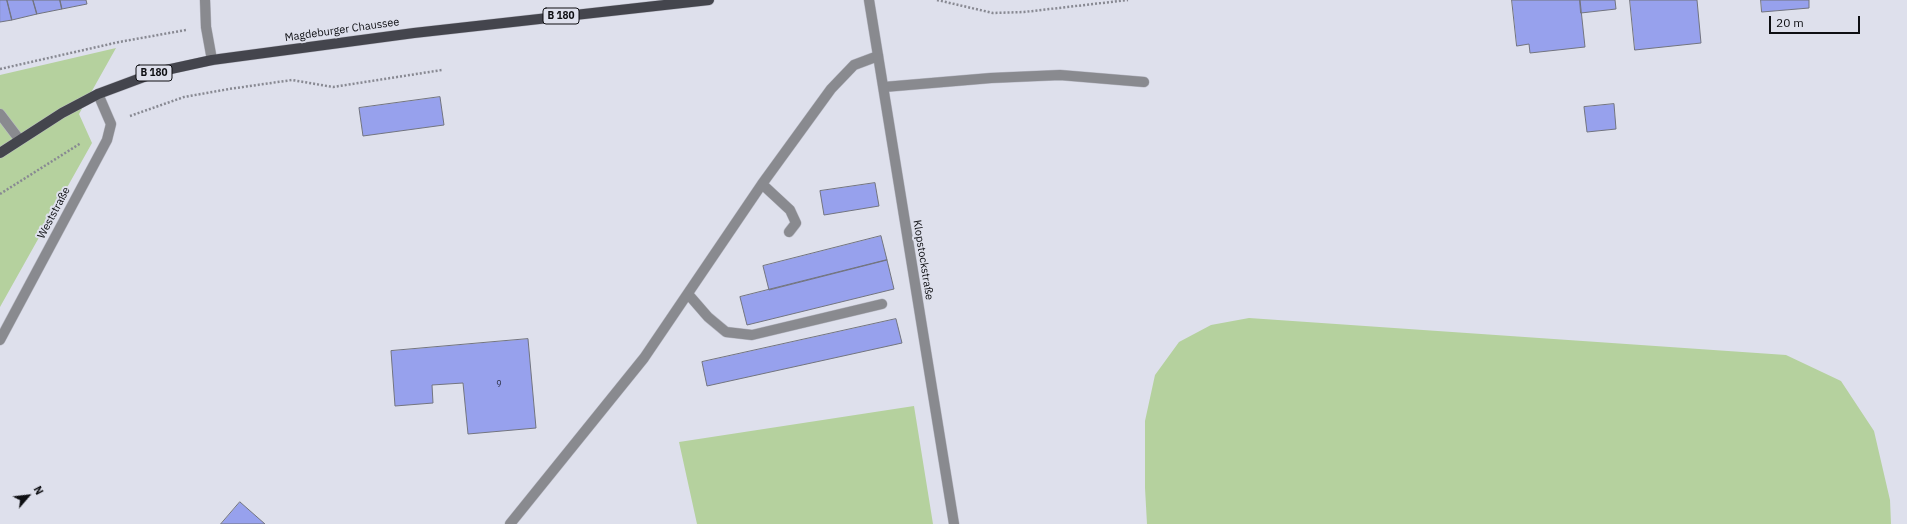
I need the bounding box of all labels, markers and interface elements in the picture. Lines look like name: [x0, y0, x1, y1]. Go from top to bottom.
road number: B 180: [543, 8, 579, 24]
scale bar: [1771, 8, 1862, 34]
street label: Magdeburger Chaussee: [284, 15, 400, 45]
text: 20 m: [1776, 15, 1804, 30]
road number: B 180: [136, 65, 172, 81]
street label: Weststraße: [35, 185, 73, 241]
street label: Klopstockstraße: [910, 219, 936, 301]
house number: 9: [496, 379, 502, 389]
north arrow: [8, 476, 48, 516]
text: N: [31, 484, 47, 497]

